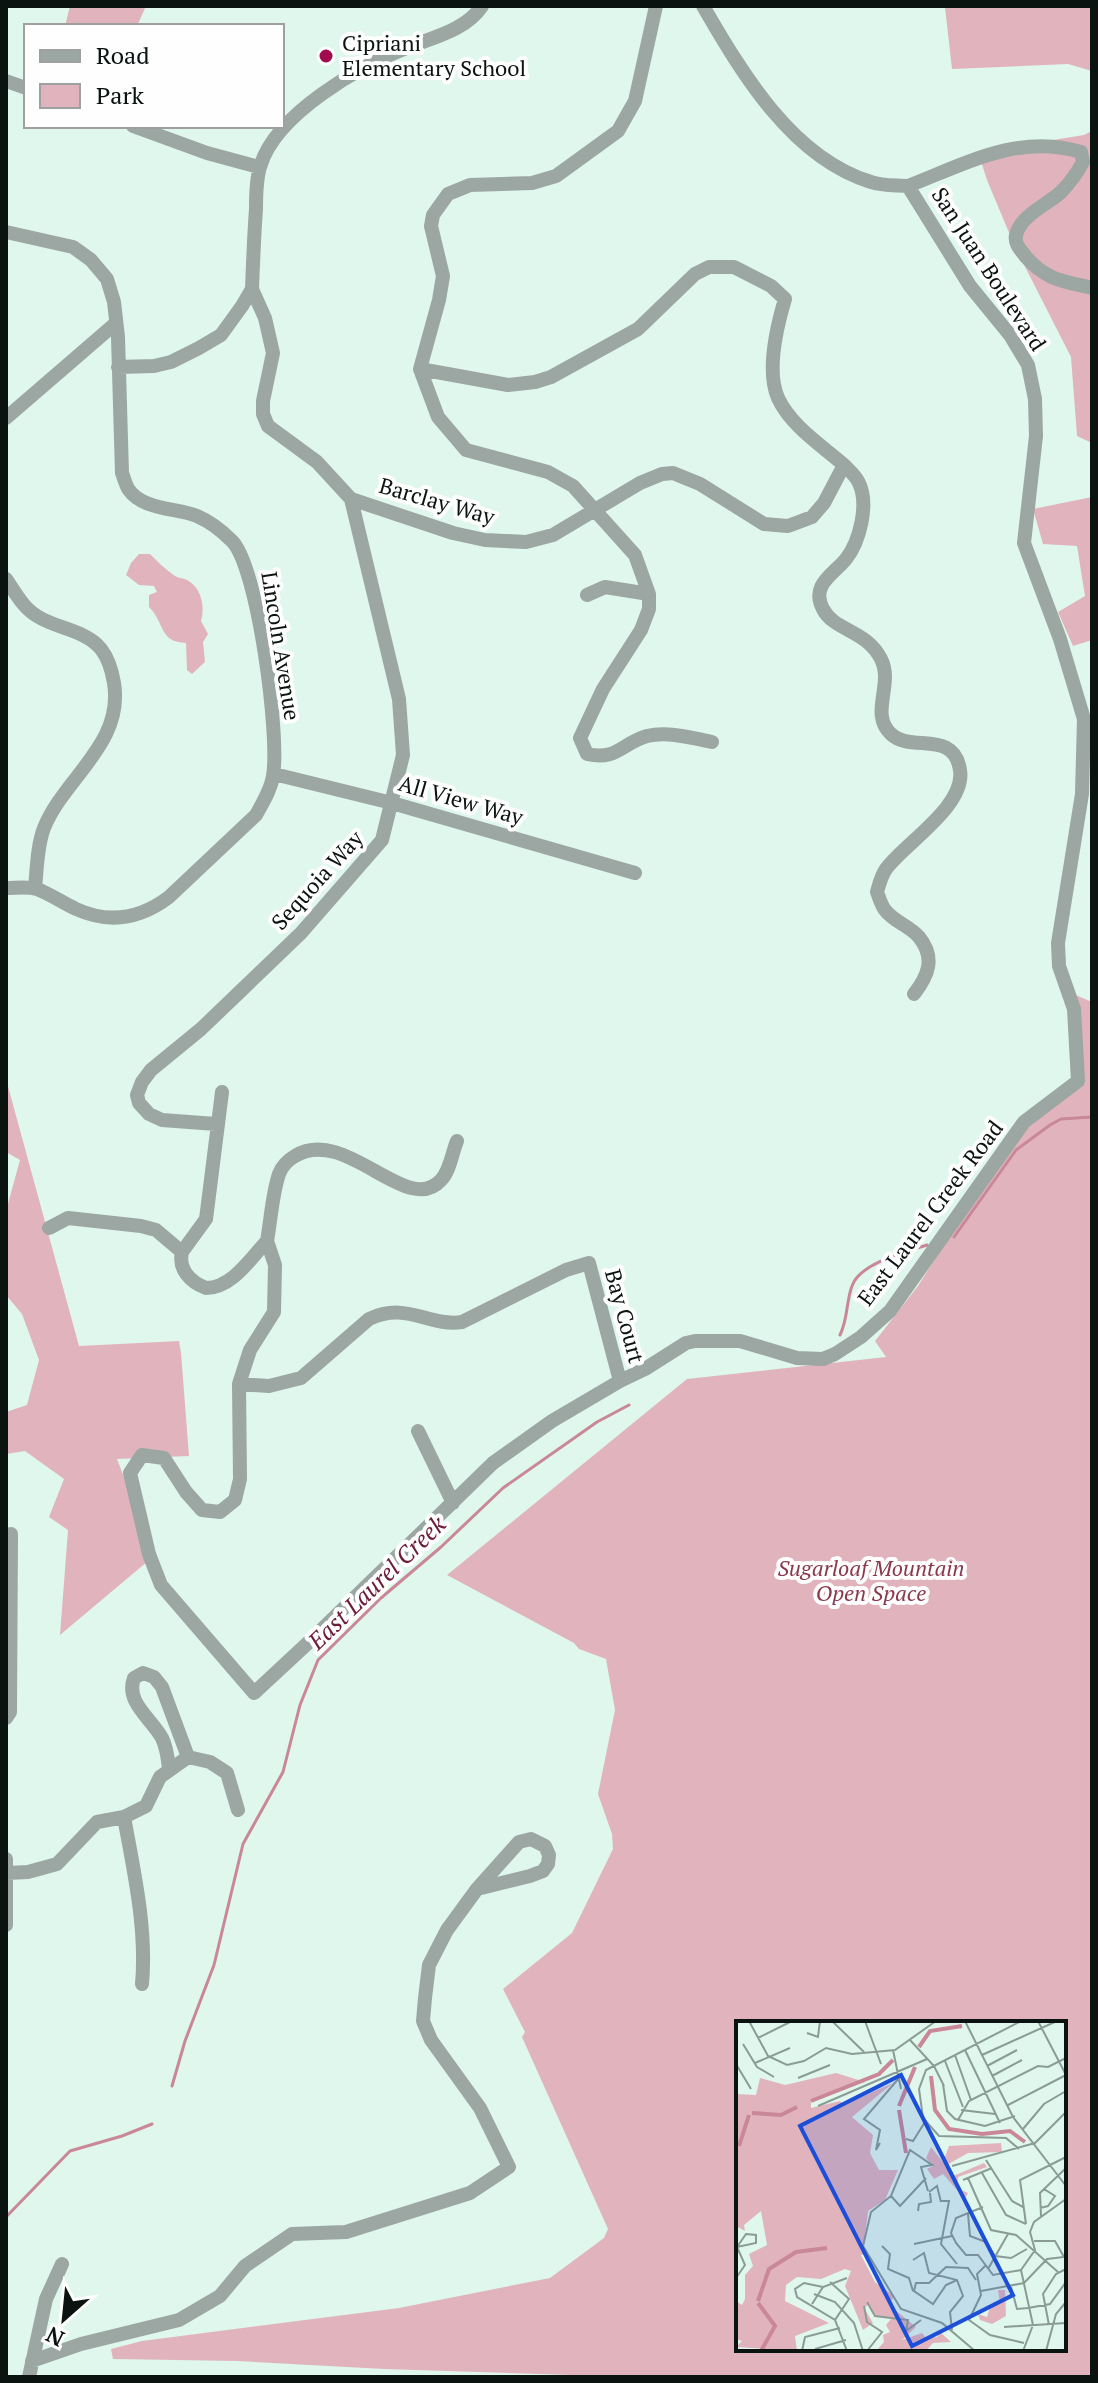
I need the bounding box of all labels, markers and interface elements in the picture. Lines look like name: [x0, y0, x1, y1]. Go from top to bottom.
legend: [24, 24, 284, 128]
place label: Cipriani Elementary School: [342, 28, 526, 82]
text: Road: [96, 39, 150, 71]
marker: Cipriani Elementary School: [317, 47, 335, 65]
text: Park: [96, 79, 145, 111]
street label: San Juan Boulevard: [926, 181, 1053, 356]
street label: Barclay Way: [376, 470, 499, 531]
street label: Lincoln Avenue: [255, 569, 308, 722]
street label: All View Way: [395, 768, 528, 831]
street label: Sequoia Way: [264, 823, 370, 935]
street label: East Laurel Creek Road: [850, 1114, 1009, 1311]
street label: Bay Court: [599, 1266, 652, 1366]
water label: East Laurel Creek: [300, 1508, 452, 1657]
park label: Sugarloaf Mountain Open Space: [777, 1553, 965, 1607]
inset map: [736, 2021, 1066, 2351]
north arrow: [24, 2279, 104, 2359]
text: N: [40, 2320, 69, 2354]

